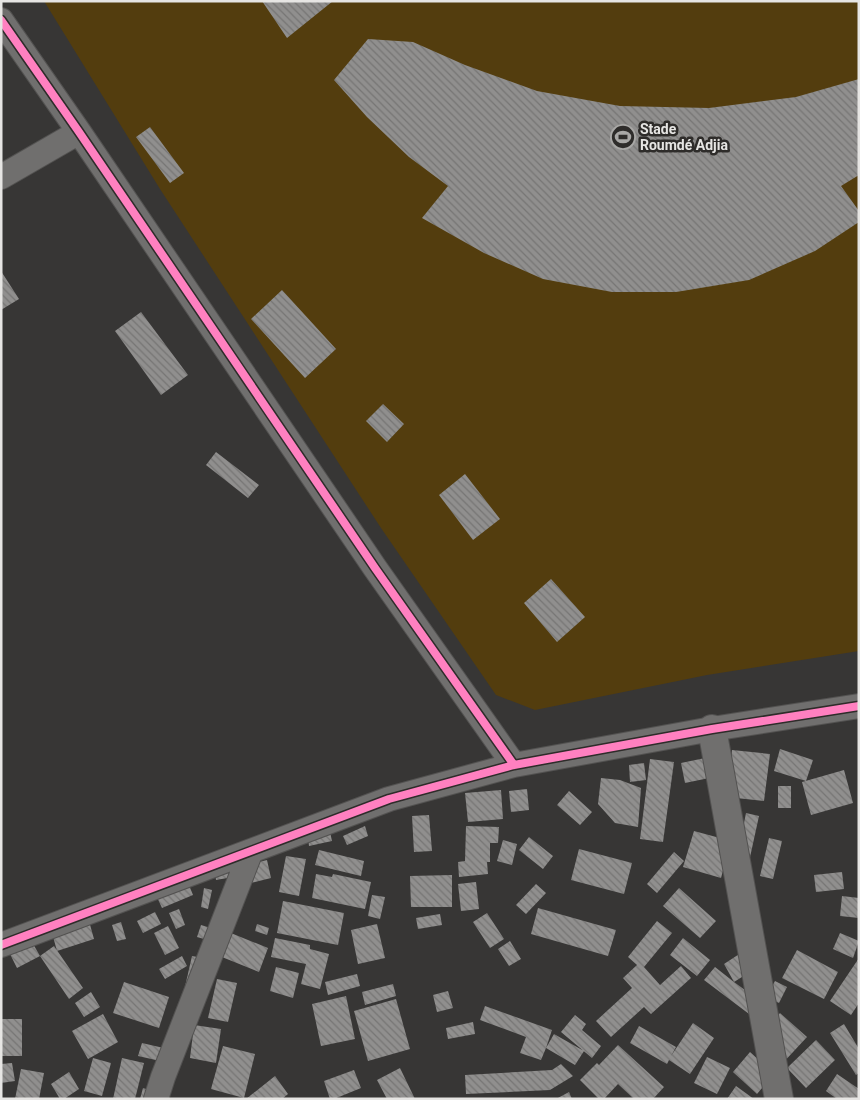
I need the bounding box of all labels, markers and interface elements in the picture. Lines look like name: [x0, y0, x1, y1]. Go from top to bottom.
place label: Stade Roumdé Adjia: [640, 121, 728, 153]
sports icon: Stade Roumdé Adjia: [610, 124, 636, 150]

